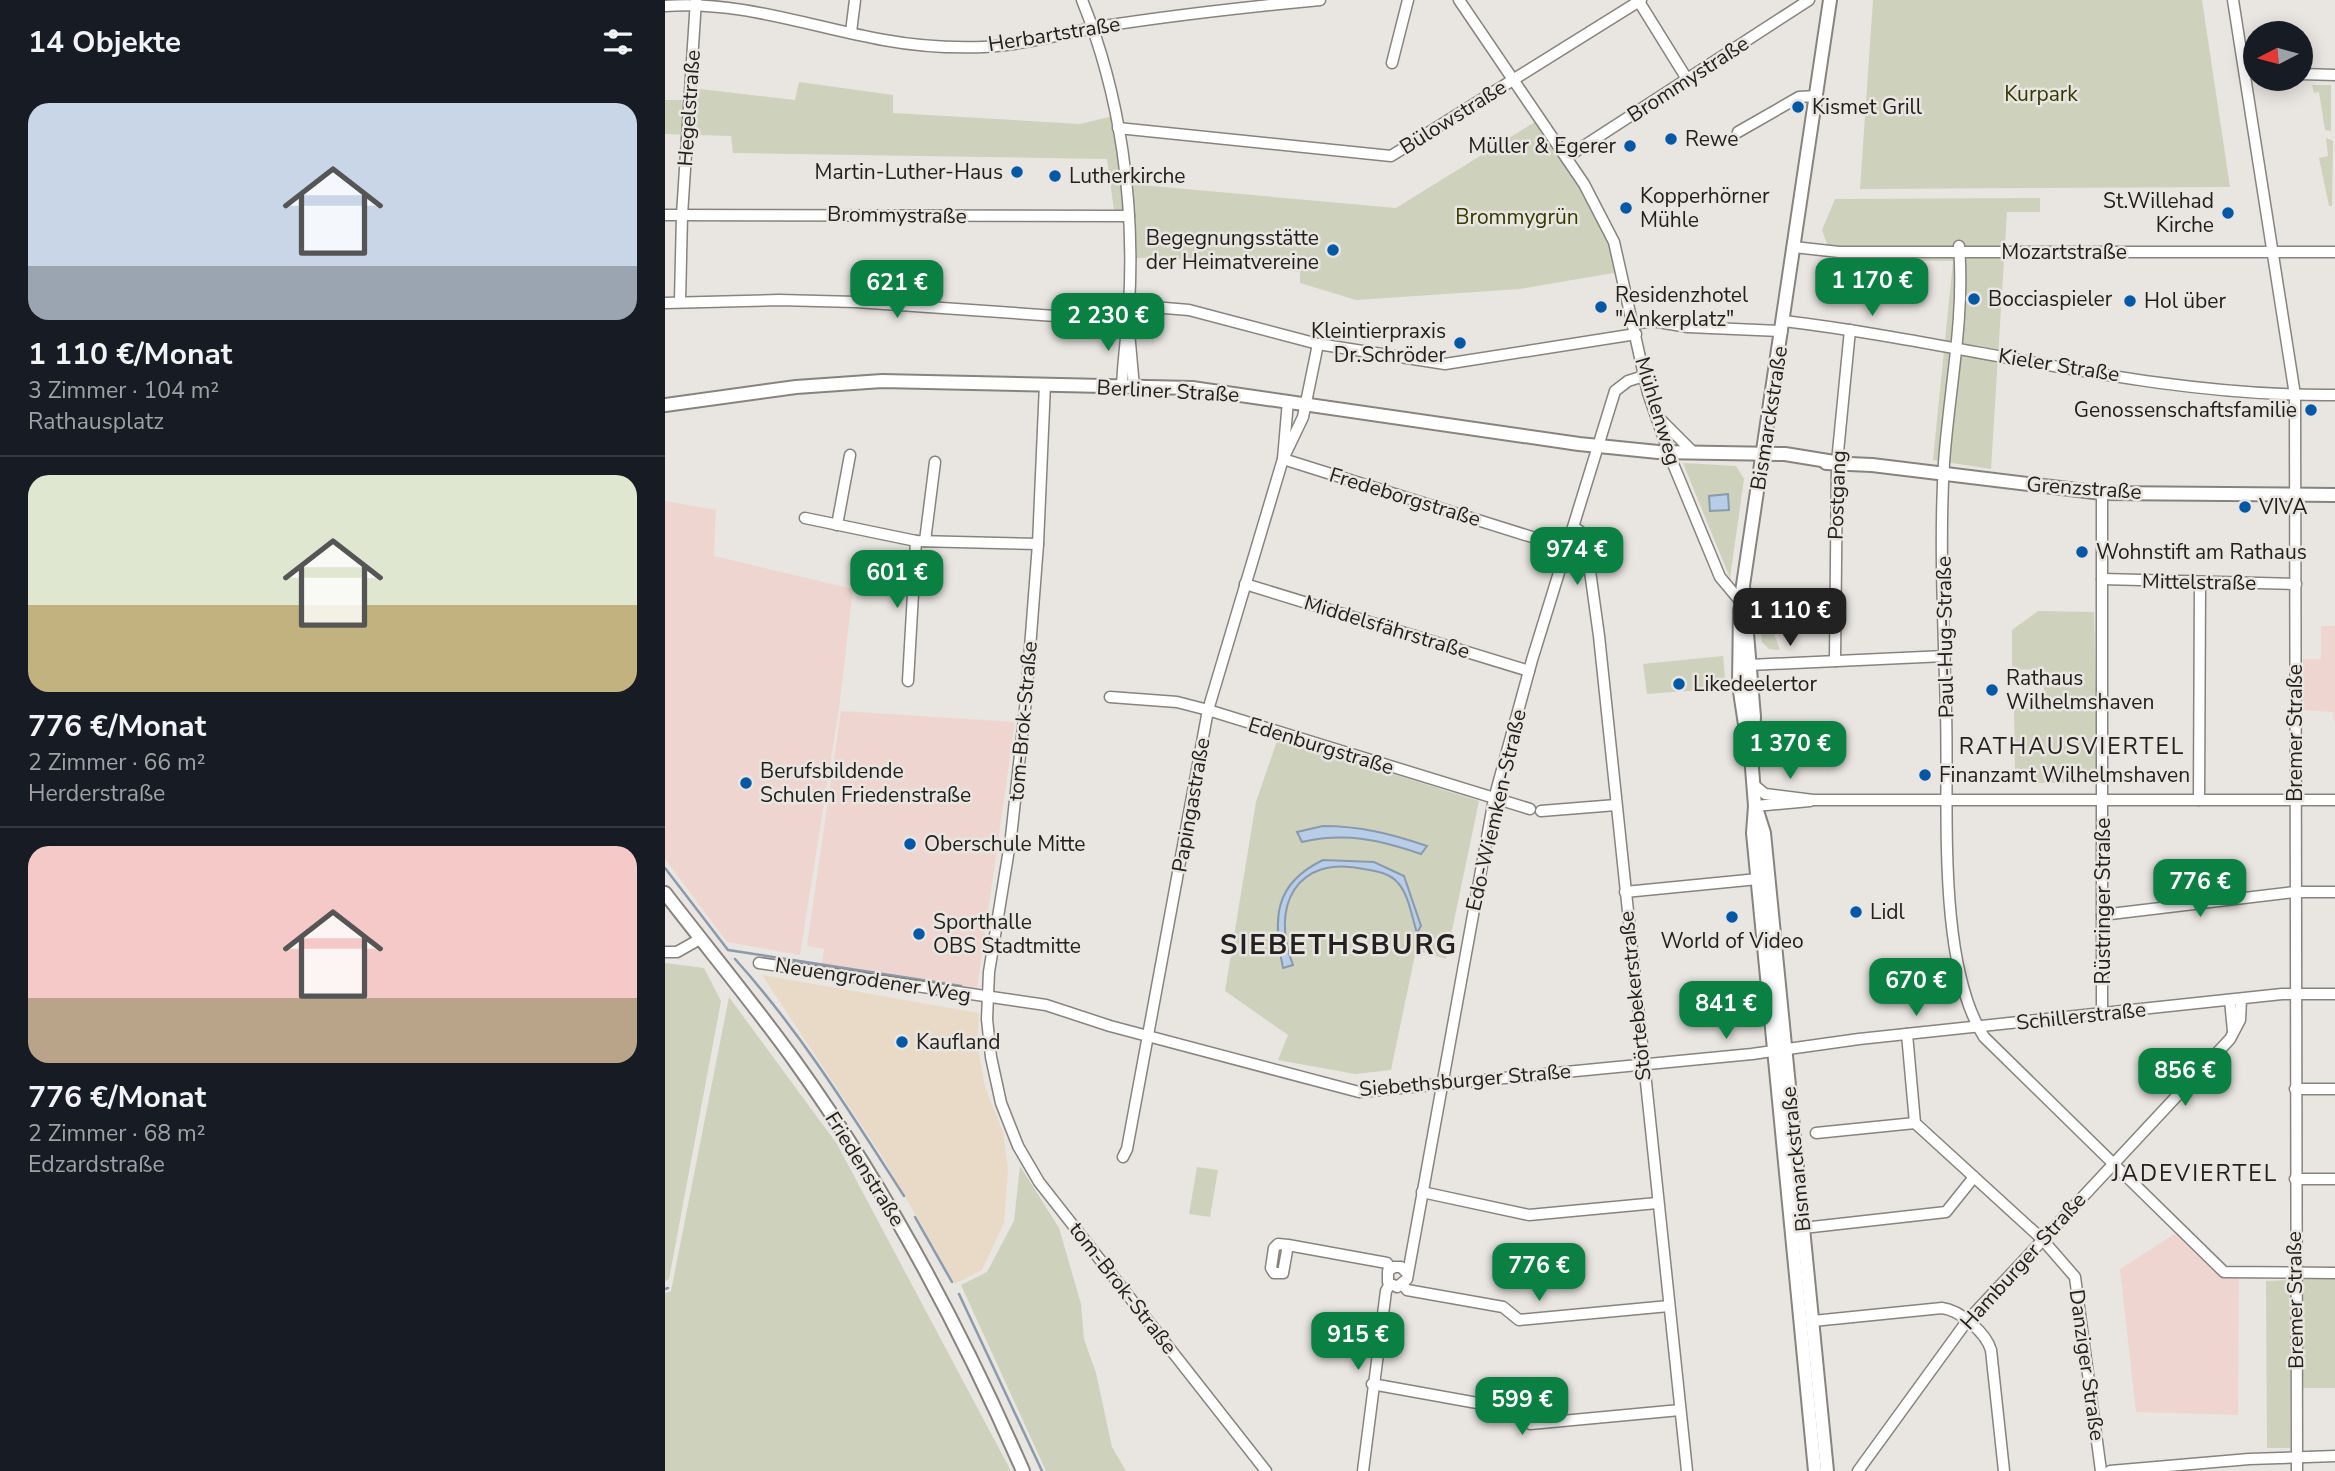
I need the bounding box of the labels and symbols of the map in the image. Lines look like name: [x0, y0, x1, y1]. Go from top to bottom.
street label: Herbartstraße: [986, 10, 1122, 58]
north arrow: [2243, 21, 2313, 91]
street label: Brommystraße: [1622, 29, 1754, 129]
street label: Hegelstraße: [671, 49, 707, 167]
street label: Bülowstraße: [1394, 73, 1512, 161]
park label: Kurpark: [2004, 80, 2078, 108]
place label: Kismet Grill: [1812, 93, 1923, 121]
marker: Kismet Grill: [1790, 99, 1806, 115]
place label: Rewe: [1685, 125, 1739, 153]
marker: Rewe: [1663, 131, 1679, 147]
place label: Müller & Egerer: [1468, 132, 1616, 160]
marker: Müller & Egerer: [1622, 138, 1638, 154]
place label: Martin-Luther-Haus: [814, 158, 1003, 186]
place label: Lutherkirche: [1069, 162, 1186, 190]
marker: Martin-Luther-Haus: [1009, 164, 1025, 180]
marker: Lutherkirche: [1047, 168, 1063, 184]
place label: Kopperhörner Mühle: [1640, 182, 1770, 234]
place label: St.Willehad Kirche: [2103, 187, 2214, 239]
street label: Brommystraße: [827, 200, 967, 230]
marker: Kopperhörner Mühle: [1618, 200, 1634, 216]
park label: Brommygrün: [1455, 203, 1579, 231]
marker: St.Willehad Kirche: [2220, 205, 2236, 221]
place label: Begegnungsstätte der Heimatvereine: [1146, 224, 1319, 276]
street label: Mozartstraße: [2001, 238, 2127, 266]
marker: Begegnungsstätte der Heimatvereine: [1325, 242, 1341, 258]
pin: 1 170 €: [1807, 258, 1937, 318]
pin: 621 €: [848, 260, 946, 320]
place label: Residenzhotel "Ankerplatz": [1615, 281, 1749, 333]
place label: Bocciaspieler: [1988, 285, 2113, 313]
place label: Hol über: [2144, 287, 2226, 315]
marker: Bocciaspieler: [1966, 291, 1982, 307]
marker: Hol über: [2122, 293, 2138, 309]
pin: 2 230 €: [1043, 294, 1173, 353]
marker: Residenzhotel "Ankerplatz": [1593, 299, 1609, 315]
place label: Kleintierpraxis Dr.Schröder: [1311, 317, 1446, 369]
marker: Kleintierpraxis Dr.Schröder: [1452, 335, 1468, 351]
street label: Kieler Straße: [1996, 342, 2122, 388]
street label: Bismarckstraße: [1744, 344, 1794, 492]
street label: Mühlenweg: [1628, 353, 1688, 469]
street label: Berliner Straße: [1096, 373, 1240, 409]
place label: Genossenschaftsfamilie: [2074, 396, 2297, 424]
marker: Genossenschaftsfamilie: [2303, 402, 2319, 418]
street label: Postgang: [1821, 450, 1853, 540]
street label: Fredeborgstraße: [1326, 461, 1484, 533]
street label: Grenzstraße: [2025, 470, 2143, 506]
place label: VIVA: [2258, 493, 2307, 521]
marker: VIVA: [2237, 499, 2253, 515]
pin: 974 €: [1528, 528, 1626, 587]
place label: Wohnstift am Rathaus: [2096, 538, 2307, 566]
marker: Wohnstift am Rathaus: [2074, 544, 2090, 560]
pin: 601 €: [848, 550, 946, 610]
street label: Paul-Hug-Straße: [1930, 556, 1960, 718]
street label: Mittelstraße: [2142, 567, 2256, 597]
street label: Middelsfährstraße: [1301, 588, 1473, 666]
pin: 1 110 €: [1725, 588, 1855, 648]
street label: tom-Brok-Straße: [1002, 640, 1044, 802]
place label: Rathaus Wilhelmshaven: [2006, 664, 2154, 716]
street label: Bremer Straße: [2281, 664, 2309, 802]
place label: Likedeelertor: [1693, 670, 1818, 698]
marker: Likedeelertor: [1671, 676, 1687, 692]
marker: Rathaus Wilhelmshaven: [1984, 682, 2000, 698]
street label: Edo-Wiemken-Straße: [1459, 706, 1533, 914]
street label: Edenburgstraße: [1245, 711, 1397, 781]
pin: 1 370 €: [1725, 722, 1855, 781]
district label: RATHAUSVIERTEL: [1959, 731, 2185, 762]
street label: Papingastraße: [1165, 735, 1217, 875]
place label: Berufsbildende Schulen Friedenstraße: [760, 757, 971, 809]
place label: Finanzamt Wilhelmshaven: [1939, 761, 2190, 789]
marker: Finanzamt Wilhelmshaven: [1917, 767, 1933, 783]
marker: Berufsbildende Schulen Friedenstraße: [738, 775, 754, 791]
street label: Rüstringer Straße: [2089, 818, 2117, 984]
place label: Oberschule Mitte: [924, 830, 1085, 858]
marker: Oberschule Mitte: [902, 836, 918, 852]
pin: 776 €: [2151, 860, 2249, 919]
place label: Lidl: [1870, 898, 1906, 926]
marker: Lidl: [1848, 904, 1864, 920]
place label: Sporthalle OBS Stadtmitte: [933, 908, 1081, 960]
marker: World of Video: [1724, 909, 1740, 925]
street label: Störtebekerstraße: [1612, 910, 1658, 1082]
marker: Sporthalle OBS Stadtmitte: [911, 926, 927, 942]
district label: SIEBETHSBURG: [1220, 926, 1458, 964]
place label: World of Video: [1660, 927, 1804, 955]
street label: Neuengrodener Weg: [773, 951, 973, 1009]
pin: 670 €: [1867, 958, 1965, 1018]
pin: 841 €: [1677, 982, 1775, 1041]
street label: Schillerstraße: [2015, 995, 2147, 1037]
place label: Kaufland: [916, 1028, 1001, 1056]
marker: Kaufland: [894, 1034, 910, 1050]
pin: 856 €: [2136, 1048, 2234, 1108]
street label: Siebethsburger Straße: [1358, 1057, 1572, 1103]
street label: Bismarckstraße: [1774, 1085, 1818, 1233]
street label: Friedenstraße: [819, 1106, 911, 1232]
district label: JADEVIERTEL: [2111, 1158, 2278, 1189]
street label: Hamburger Straße: [1954, 1186, 2092, 1336]
street label: tom-Brok-Straße: [1063, 1216, 1183, 1360]
street label: Bremer Straße: [2280, 1231, 2310, 1369]
pin: 776 €: [1490, 1244, 1588, 1303]
street label: Danziger Straße: [2063, 1288, 2111, 1442]
pin: 915 €: [1309, 1312, 1407, 1372]
pin: 599 €: [1473, 1378, 1571, 1437]

